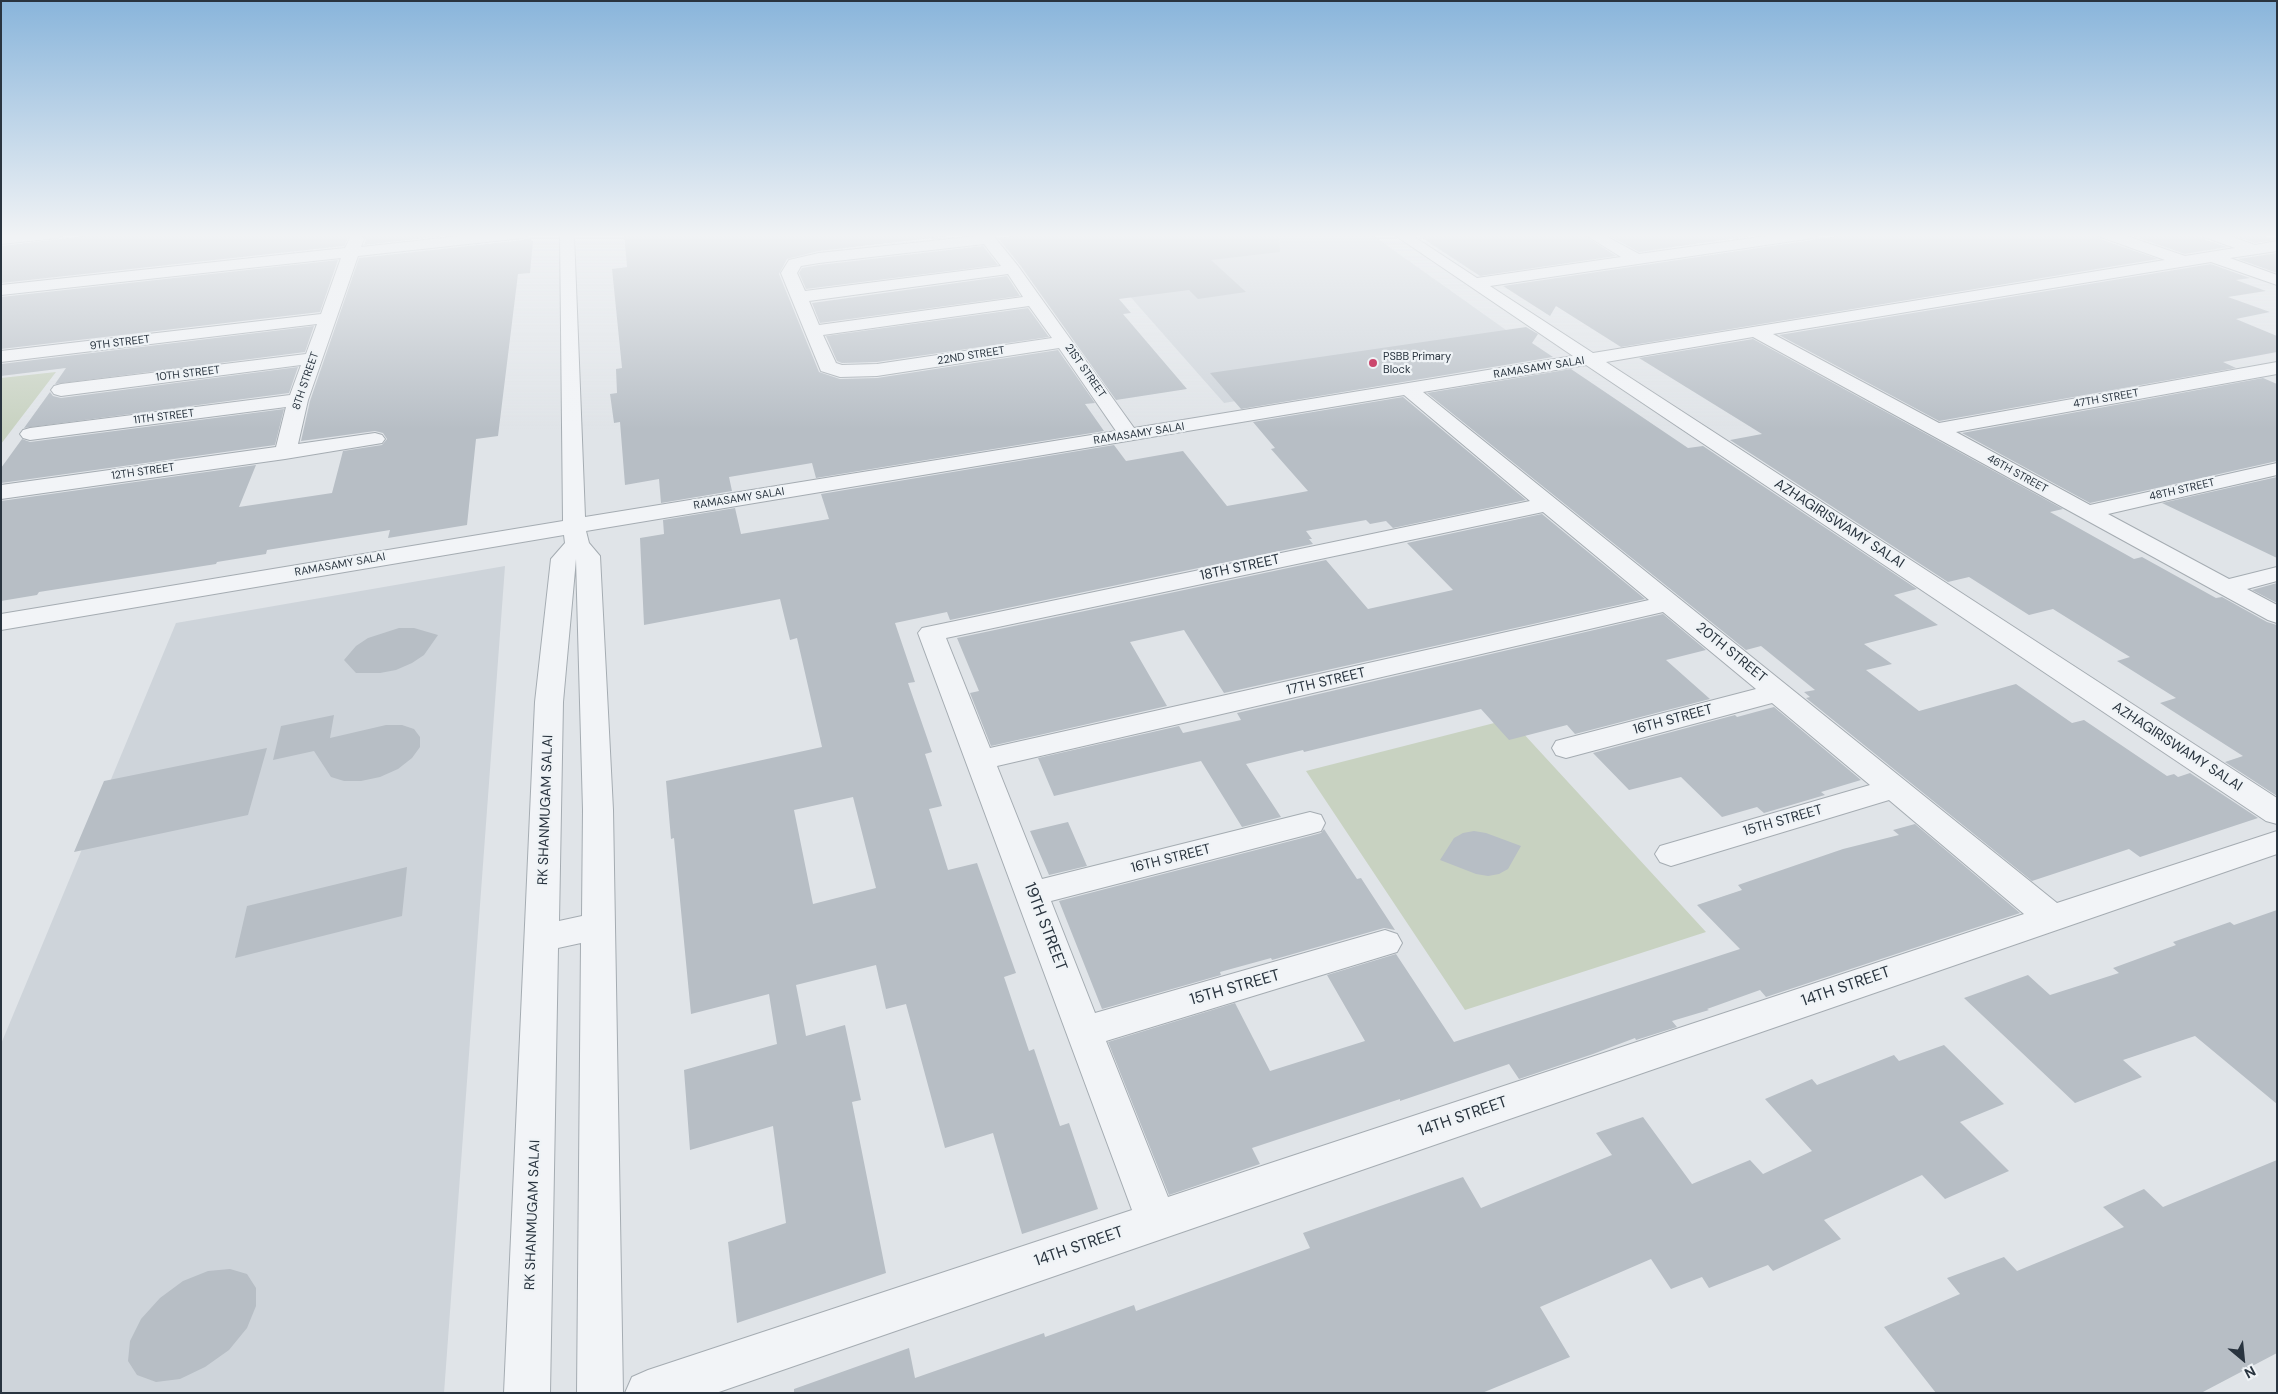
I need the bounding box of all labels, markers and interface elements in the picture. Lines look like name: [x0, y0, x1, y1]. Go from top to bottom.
street label: 9TH STREET: [89, 333, 151, 353]
street label: 21ST STREET: [1062, 342, 1108, 400]
street label: 22ND STREET: [936, 344, 1006, 368]
street label: 8TH STREET: [290, 350, 322, 412]
place label: PSBB Primary Block: [1383, 350, 1451, 376]
street label: RAMASAMY SALAI: [1493, 354, 1585, 382]
marker: PSBB Primary Block: [1367, 357, 1379, 369]
street label: 10TH STREET: [155, 364, 221, 384]
street label: 47TH STREET: [2072, 387, 2140, 411]
street label: 11TH STREET: [133, 407, 195, 427]
street label: RAMASAMY SALAI: [1093, 420, 1185, 448]
street label: 46TH STREET: [1984, 452, 2050, 496]
street label: 12TH STREET: [111, 461, 175, 483]
street label: AZHAGIRISWAMY SALAI: [1771, 476, 1907, 572]
street label: 48TH STREET: [2148, 476, 2216, 504]
street label: RAMASAMY SALAI: [693, 485, 785, 513]
street label: RAMASAMY SALAI: [294, 551, 386, 579]
street label: 18TH STREET: [1199, 551, 1281, 585]
street label: 20TH STREET: [1692, 619, 1770, 687]
street label: 17TH STREET: [1285, 665, 1367, 699]
street label: AZHAGIRISWAMY SALAI: [2109, 699, 2245, 795]
street label: 16TH STREET: [1631, 701, 1715, 739]
street label: RK SHANMUGAM SALAI: [535, 734, 557, 886]
street label: 15TH STREET: [1742, 802, 1824, 840]
street label: 16TH STREET: [1129, 841, 1213, 877]
street label: 19TH STREET: [1019, 880, 1071, 974]
street label: 14TH STREET: [1799, 963, 1893, 1011]
street label: 15TH STREET: [1188, 966, 1282, 1010]
street label: 14TH STREET: [1416, 1093, 1510, 1141]
street label: RK SHANMUGAM SALAI: [522, 1139, 544, 1291]
street label: 14TH STREET: [1032, 1223, 1126, 1271]
north arrow: [2218, 1334, 2268, 1384]
text: N: [2241, 1362, 2259, 1383]

